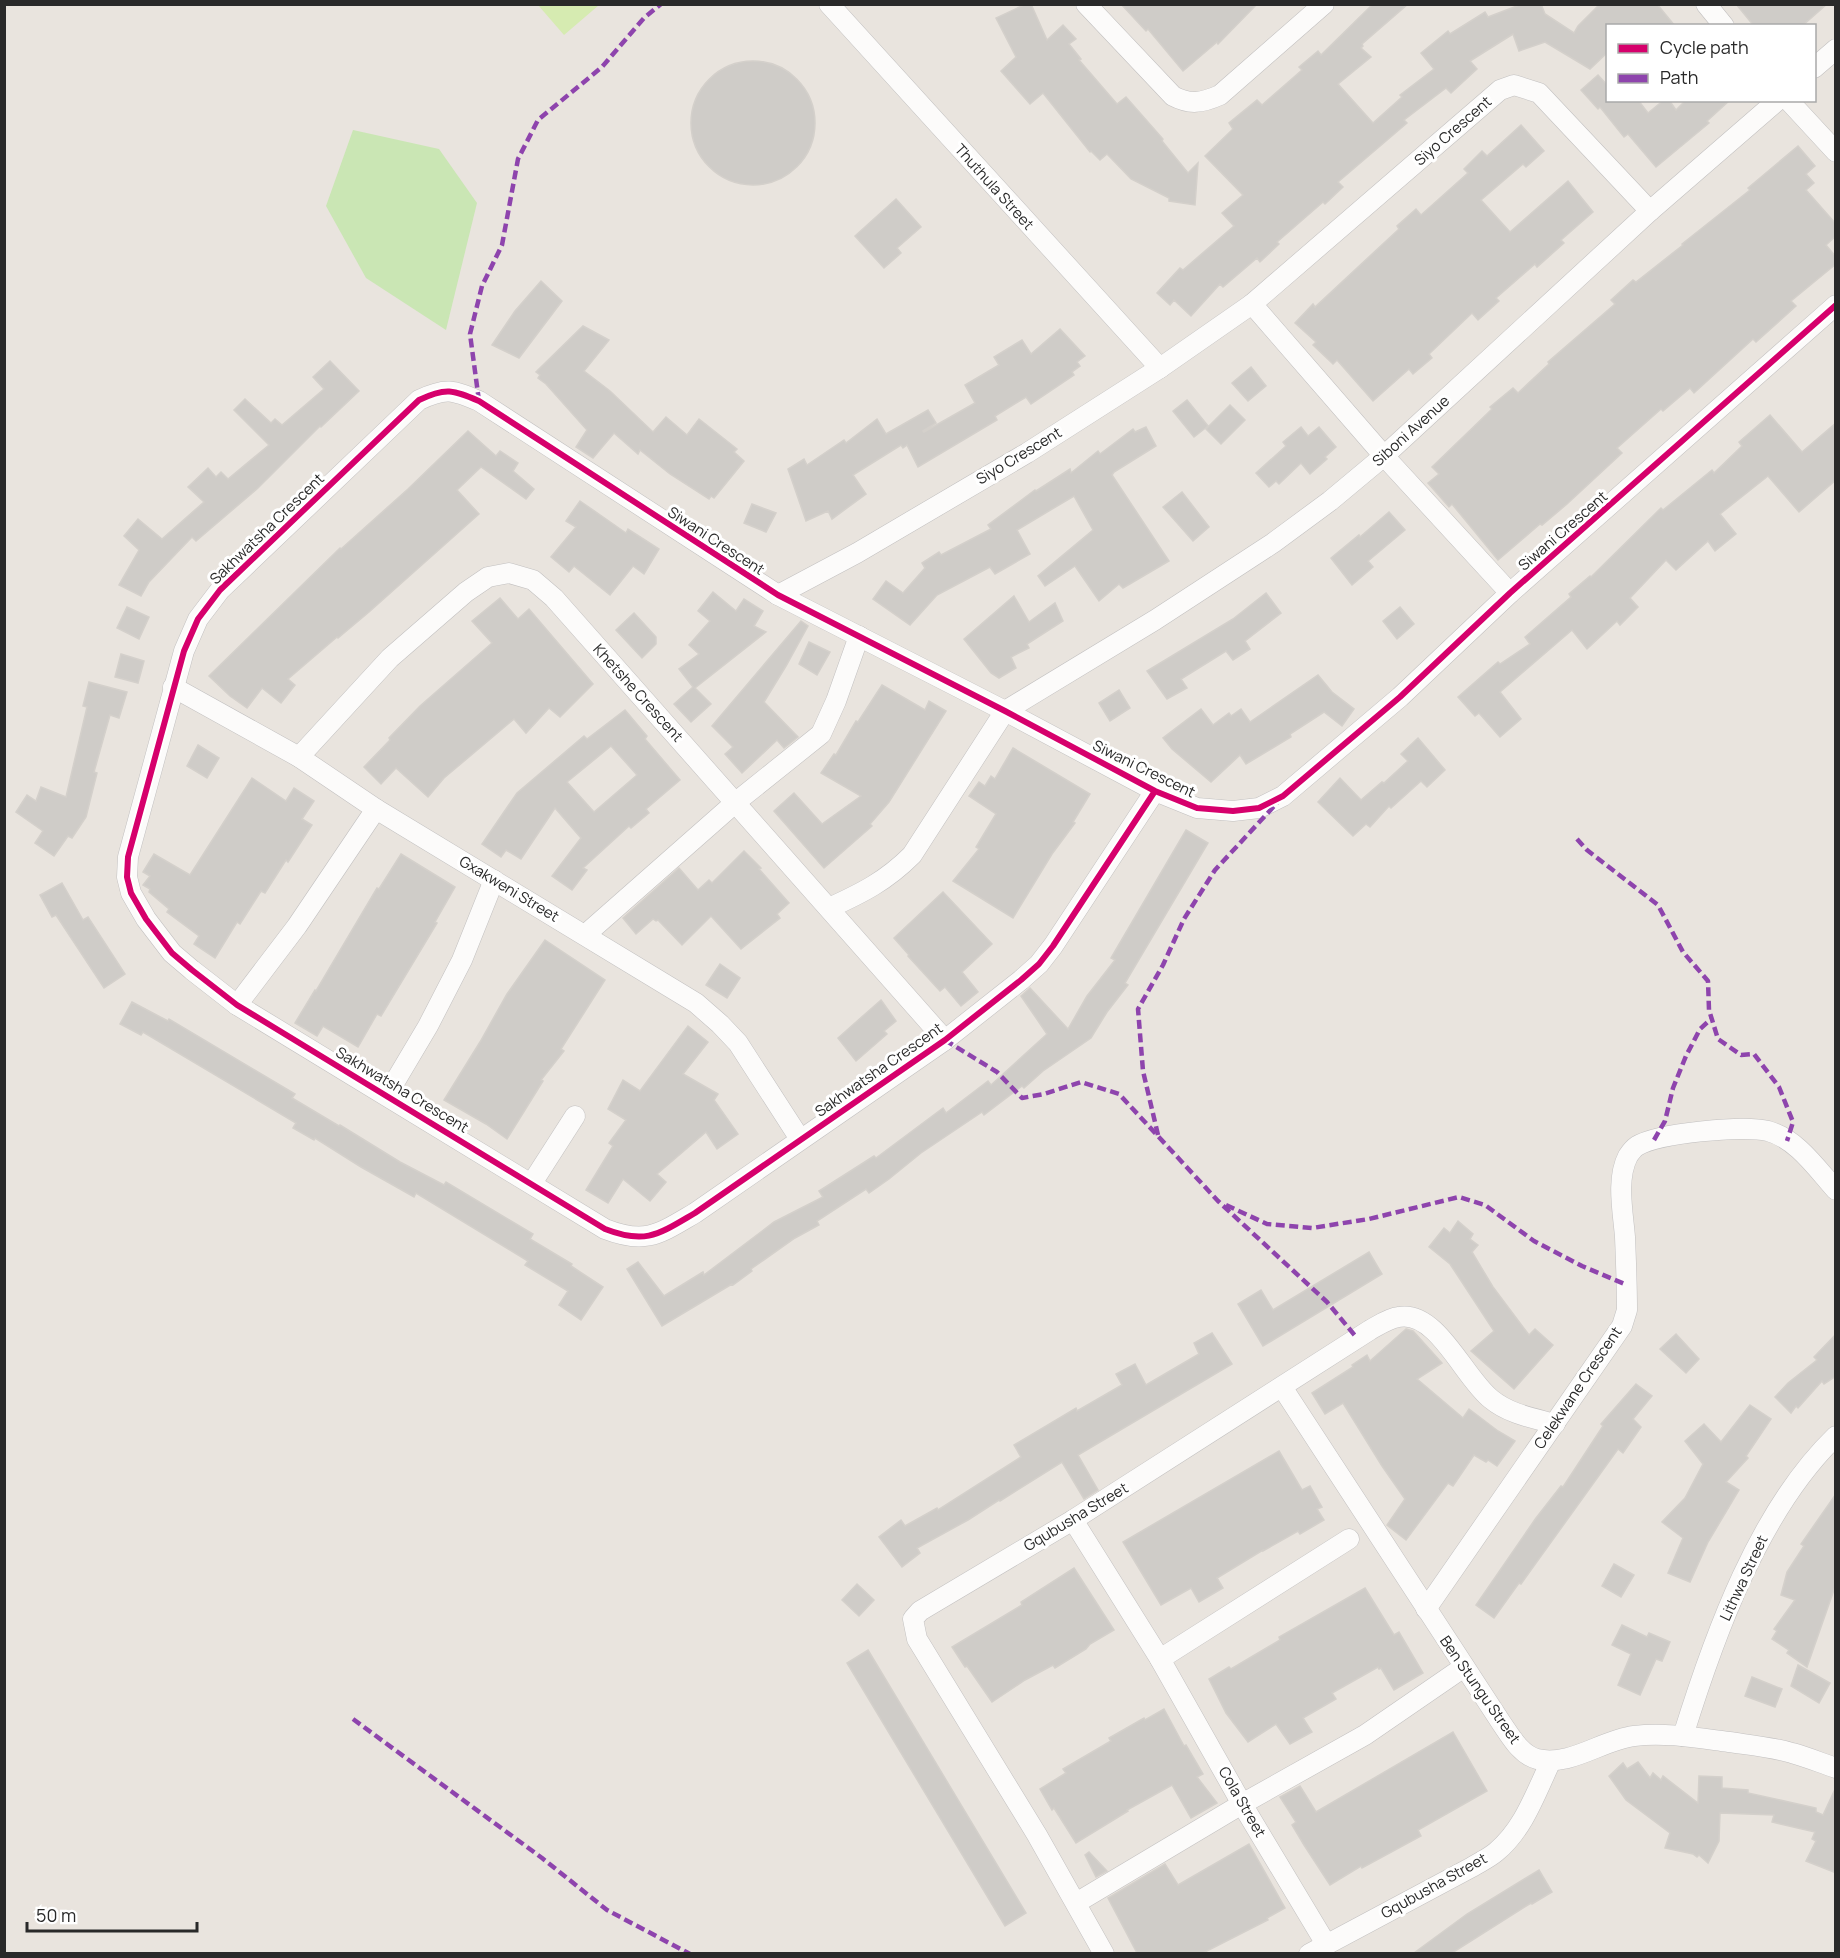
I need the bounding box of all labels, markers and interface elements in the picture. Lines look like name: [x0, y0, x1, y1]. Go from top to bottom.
legend: [1606, 24, 1816, 102]
text: Cycle path: [1660, 35, 1749, 59]
text: Path: [1660, 65, 1698, 89]
street label: Siyo Crescent: [1409, 91, 1496, 170]
street label: Thuthula Street: [950, 139, 1039, 234]
street label: Siboni Avenue: [1367, 390, 1454, 471]
street label: Siyo Crescent: [972, 422, 1065, 489]
street label: Sakhwatsha Crescent: [205, 468, 328, 589]
street label: Siwani Crescent: [1514, 486, 1612, 575]
street label: Siwani Crescent: [664, 501, 769, 580]
street label: Khetshe Crescent: [589, 639, 688, 746]
street label: Siwani Crescent: [1089, 735, 1199, 802]
street label: Gxakweni Street: [455, 850, 563, 927]
street label: Sakhwatsha Crescent: [811, 1018, 947, 1122]
street label: Sakhwatsha Crescent: [332, 1042, 473, 1138]
street label: Celekwane Crescent: [1529, 1322, 1626, 1453]
street label: Gqubusha Street: [1020, 1477, 1132, 1556]
street label: Lithwa Street: [1714, 1531, 1773, 1624]
street label: Ben Stungu Street: [1435, 1631, 1526, 1748]
street label: Cola Street: [1214, 1763, 1271, 1841]
street label: Gqubusha Street: [1377, 1848, 1491, 1923]
scale bar: [27, 1895, 196, 1933]
text: 50 m: [36, 1903, 76, 1927]

